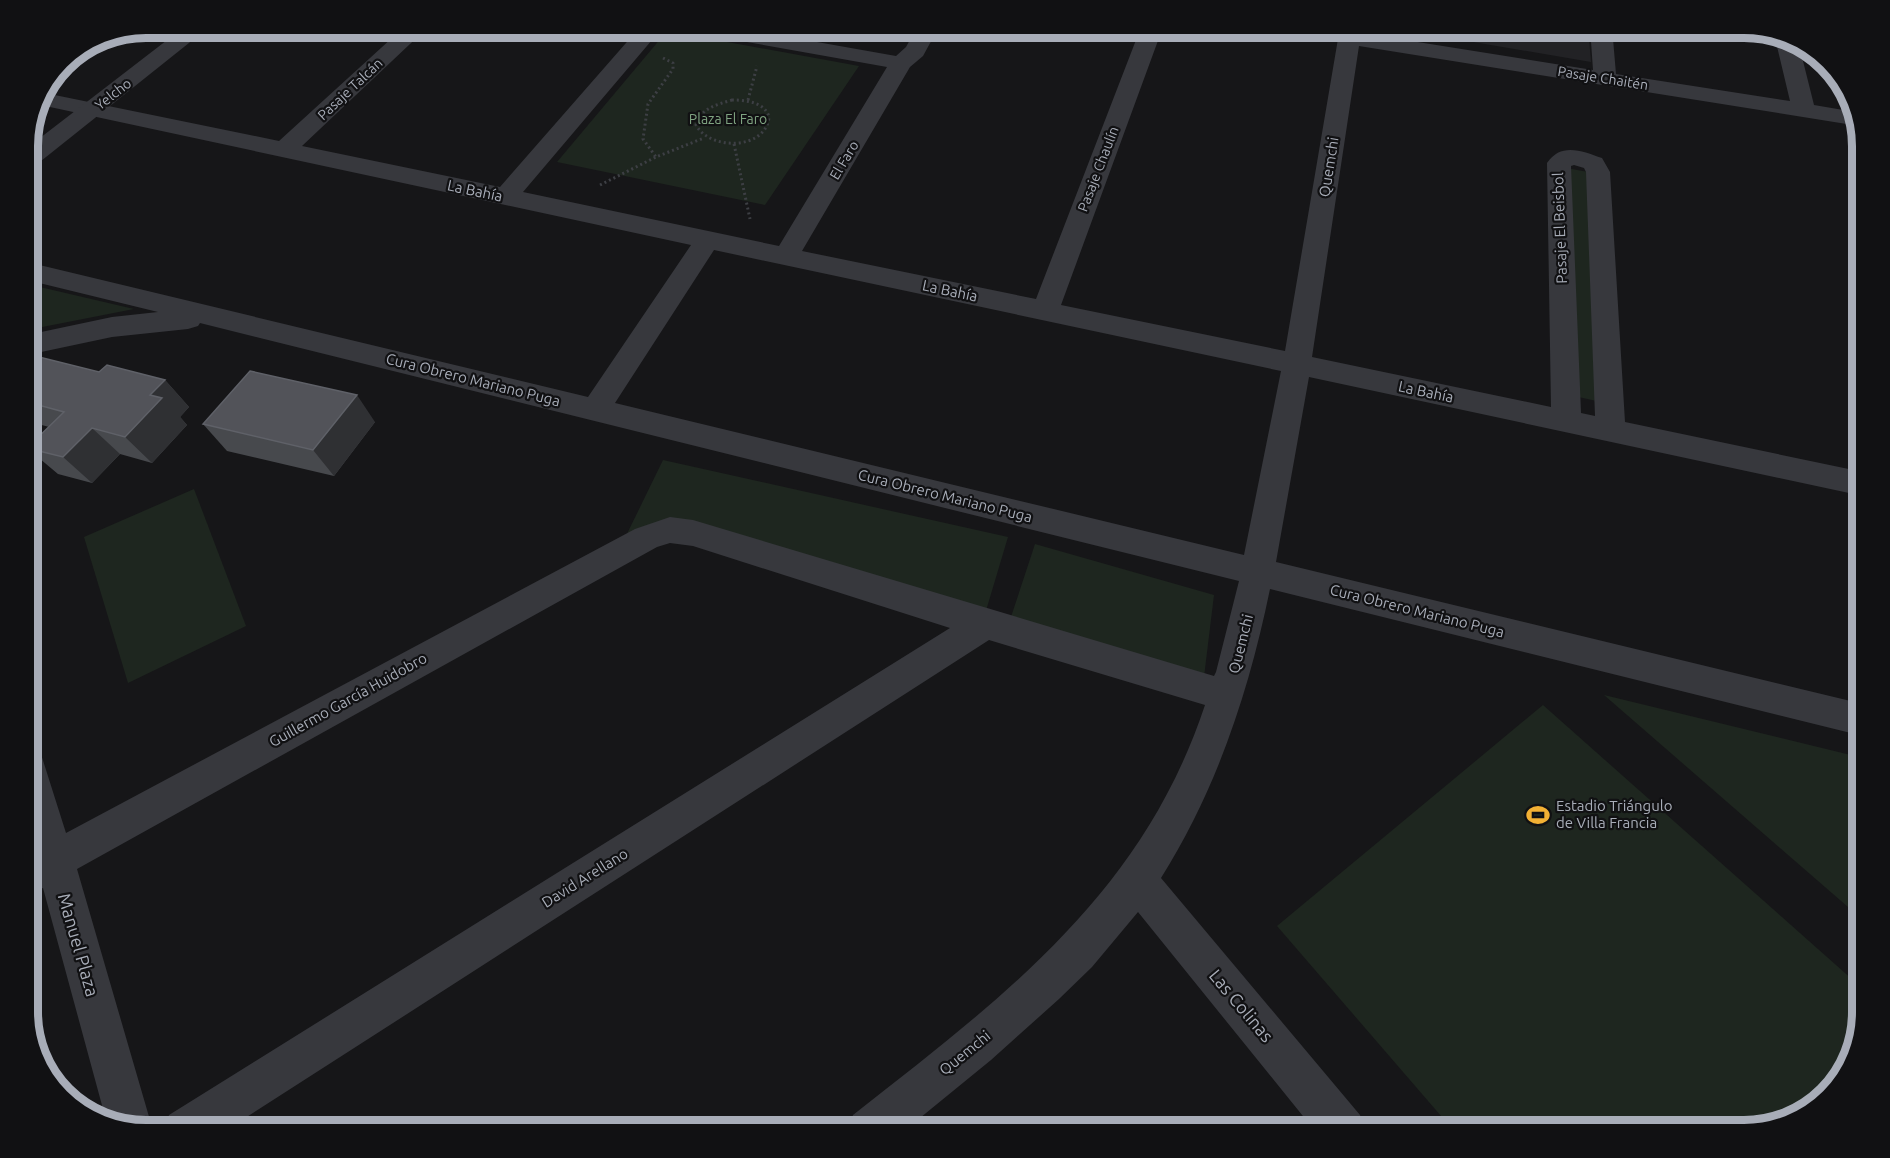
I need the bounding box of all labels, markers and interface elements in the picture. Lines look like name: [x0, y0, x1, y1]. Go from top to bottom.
street label: Pasaje Talcán: [314, 55, 386, 123]
street label: Pasaje Chaitén: [1557, 63, 1649, 93]
street label: Yelcho: [92, 75, 134, 113]
park label: Plaza El Faro: [689, 111, 767, 127]
street label: Pasaje Chaulín: [1074, 124, 1122, 214]
street label: Quemchi: [1315, 136, 1342, 198]
street label: El Faro: [826, 138, 862, 182]
street label: Pasaje El Beisbol: [1549, 172, 1570, 284]
street label: La Bahía: [446, 176, 504, 205]
street label: La Bahía: [921, 276, 979, 305]
street label: Cura Obrero Mariano Puga: [384, 350, 562, 409]
street label: La Bahía: [1397, 377, 1455, 406]
street label: Cura Obrero Mariano Puga: [856, 466, 1034, 525]
street label: Cura Obrero Mariano Puga: [1328, 581, 1506, 640]
street label: Quemchi: [1225, 612, 1256, 675]
street label: Guillermo García Huidobro: [266, 649, 430, 750]
place label: Estadio Triángulo de Villa Francia: [1556, 797, 1672, 831]
sports icon: Estadio Triángulo de Villa Francia: [1525, 802, 1551, 828]
street label: David Arellano: [539, 844, 631, 911]
street label: Manuel Plaza: [55, 891, 103, 999]
street label: Las Colinas: [1206, 965, 1278, 1046]
street label: Quemchi: [936, 1027, 994, 1078]

